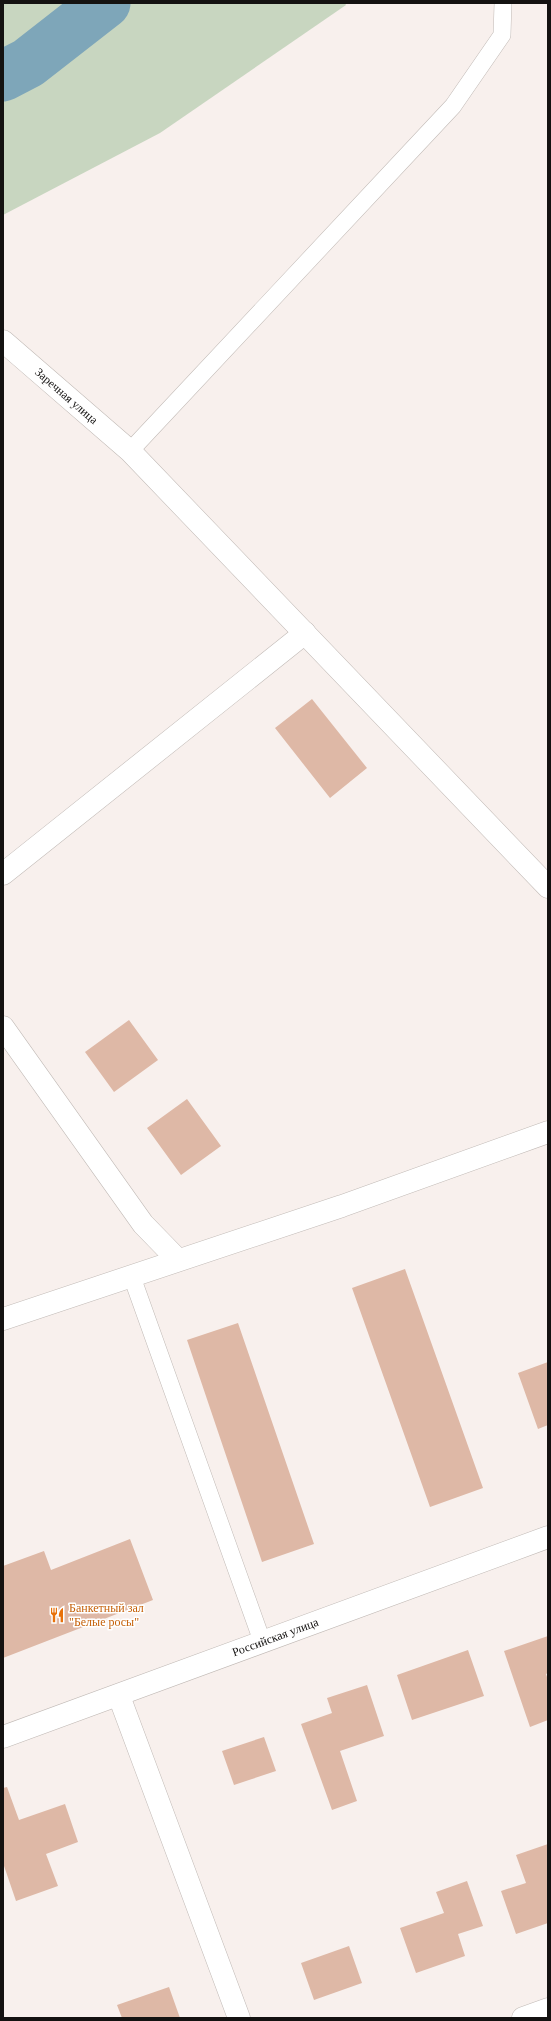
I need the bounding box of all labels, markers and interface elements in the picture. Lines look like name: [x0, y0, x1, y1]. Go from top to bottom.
street label: Заречная улица: [32, 365, 101, 427]
place label: Банкетный зал "Белые росы": [69, 1601, 144, 1629]
restaurant icon: Банкетный зал "Белые росы": [48, 1606, 66, 1624]
street label: Российская улица: [230, 1615, 321, 1659]

